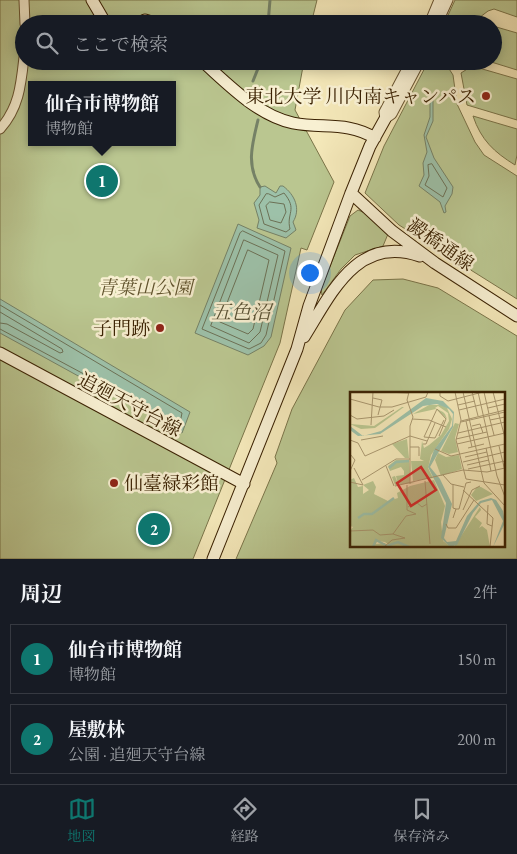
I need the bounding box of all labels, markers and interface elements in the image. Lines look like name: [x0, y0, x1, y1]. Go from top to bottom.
search box: [15, 15, 502, 70]
icon: search: [33, 29, 61, 57]
text: ここで検索: [73, 32, 168, 57]
popup: [28, 81, 176, 146]
place label: 東北大学 川内南キャンパス: [246, 84, 476, 109]
marker: 東北大学 川内南キャンパス: [480, 90, 492, 102]
text: 仙台市博物館: [45, 91, 159, 116]
text: 博物館: [45, 118, 93, 139]
pin: 1: [86, 162, 118, 200]
street label: 澱橋通線: [402, 212, 479, 276]
your location: [297, 260, 323, 286]
park label: 青葉山公園: [97, 275, 195, 300]
water label: 五色沼: [211, 299, 274, 325]
place label: 子門跡: [93, 316, 150, 341]
marker: 子門跡: [154, 322, 166, 334]
street label: 追廻天守台線: [74, 367, 186, 442]
inset map: [350, 392, 504, 546]
place label: 仙臺緑彩館: [124, 471, 219, 496]
marker: 仙臺緑彩館: [108, 477, 120, 489]
pin: 2: [138, 510, 170, 548]
text: 周辺: [20, 580, 62, 607]
text: 2件: [473, 582, 497, 603]
text: 仙台市博物館: [68, 637, 182, 662]
text: 1: [33, 649, 41, 670]
text: 150 m: [457, 649, 496, 670]
text: 博物館: [68, 664, 116, 685]
text: 屋敷林: [68, 717, 125, 742]
text: 2: [33, 729, 41, 750]
text: 200 m: [457, 729, 496, 750]
text: 公園 · 追廻天守台線: [68, 744, 206, 765]
tab: 地図: [68, 795, 96, 845]
tab: 経路: [231, 795, 259, 845]
tab: 保存済み: [394, 795, 450, 845]

